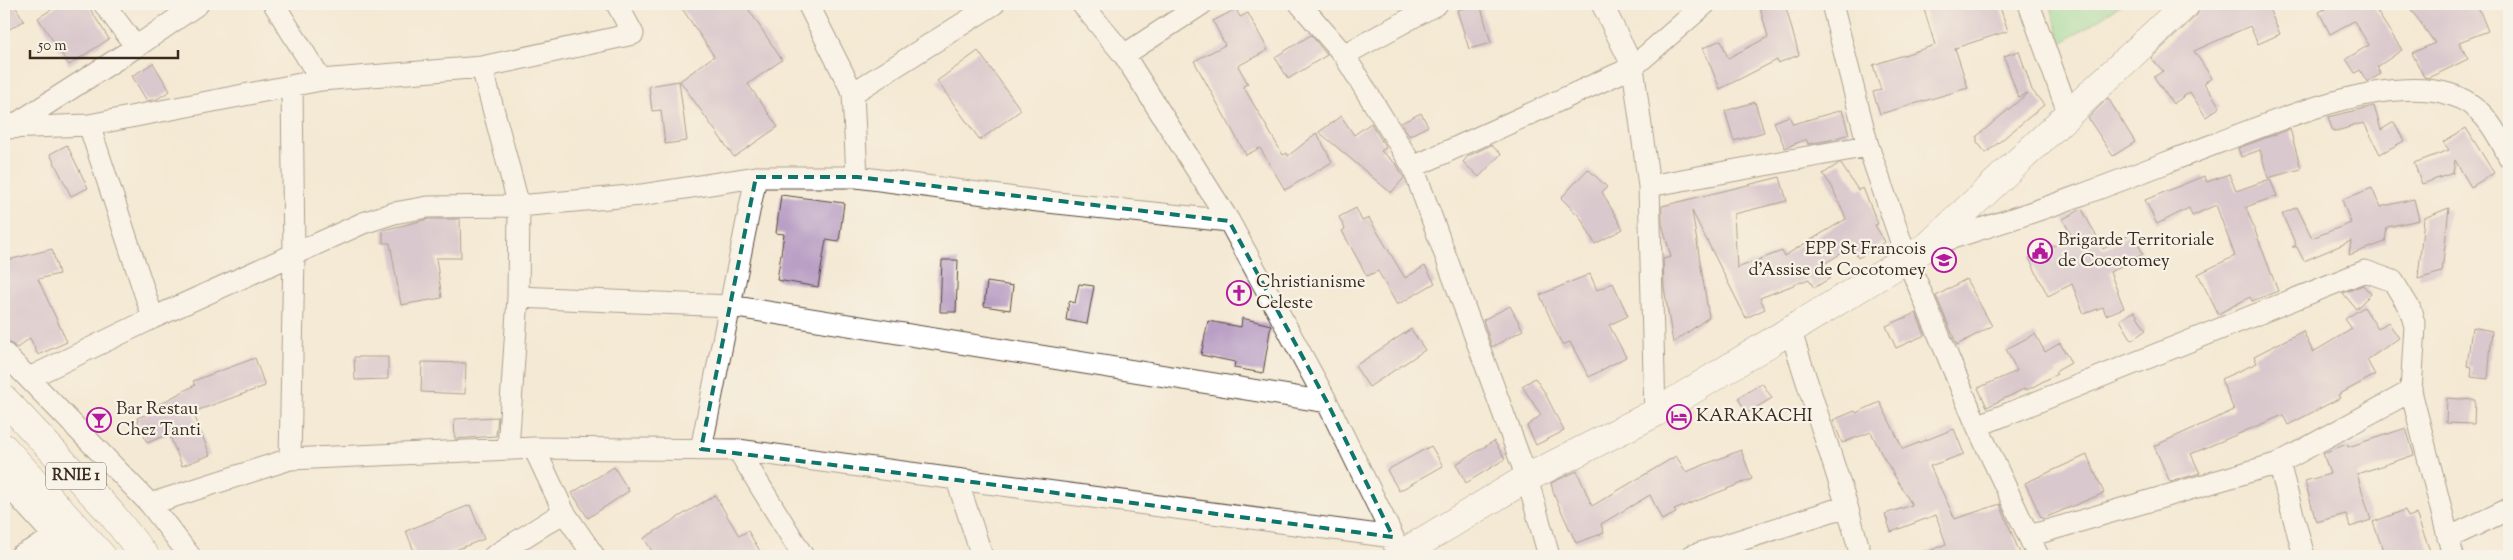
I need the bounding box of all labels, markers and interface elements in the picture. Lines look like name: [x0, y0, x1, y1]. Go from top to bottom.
scale bar: [30, 28, 178, 60]
text: 50 m: [37, 36, 67, 57]
place label: Brigarde Territoriale de Cocotomey: [2058, 228, 2214, 275]
place label: EPP St Francois d'Assise de Cocotomey: [1748, 237, 1926, 284]
public building icon: Brigarde Territoriale de Cocotomey: [2027, 238, 2053, 264]
school or university icon: EPP St Francois d'Assise de Cocotomey: [1931, 247, 1957, 273]
place label: Christianisme Celeste: [1256, 270, 1365, 317]
church icon: Christianisme Celeste: [1226, 280, 1252, 306]
place label: Bar Restau Chez Tanti: [116, 397, 201, 444]
hotel icon: KARAKACHI: [1666, 404, 1692, 430]
place label: KARAKACHI: [1696, 404, 1813, 430]
bar icon: Bar Restau Chez Tanti: [86, 407, 112, 433]
road number: RNIE 1: [46, 462, 106, 490]

